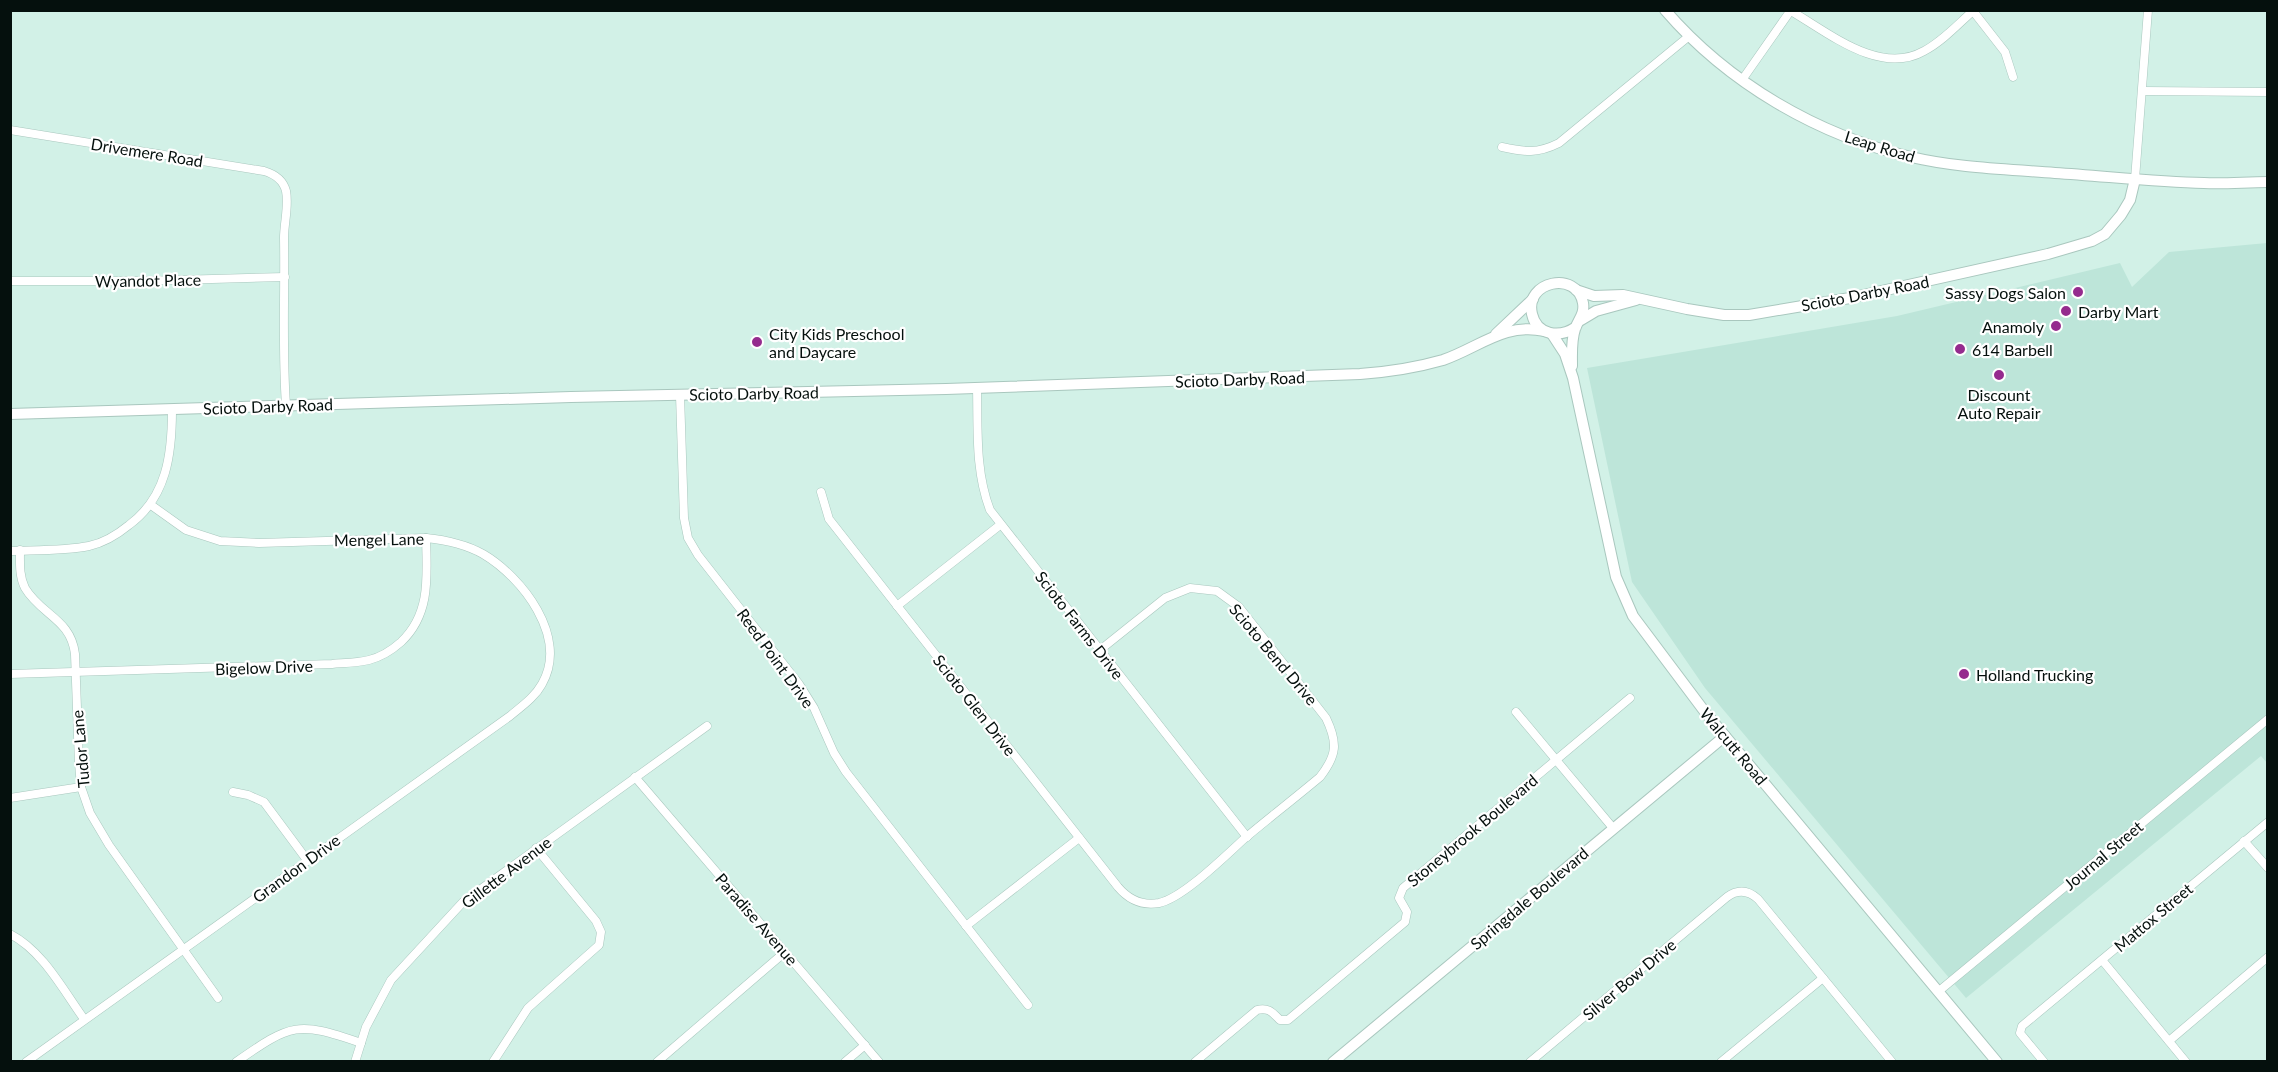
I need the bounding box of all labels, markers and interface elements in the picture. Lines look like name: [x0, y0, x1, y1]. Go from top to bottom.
street label: Leap Road: [1843, 126, 1917, 166]
street label: Drivemere Road: [90, 134, 204, 170]
street label: Wyandot Place: [95, 270, 201, 290]
street label: Scioto Darby Road: [1799, 271, 1931, 315]
place label: Sassy Dogs Salon: [1945, 283, 2066, 302]
marker: Sassy Dogs Salon: [2071, 285, 2085, 299]
place label: Darby Mart: [2078, 302, 2159, 321]
marker: Darby Mart: [2059, 304, 2073, 318]
place label: Anamoly: [1982, 317, 2045, 336]
marker: Anamoly: [2049, 319, 2063, 333]
place label: City Kids Preschool and Daycare: [769, 324, 904, 361]
marker: City Kids Preschool and Daycare: [750, 335, 764, 349]
place label: 614 Barbell: [1972, 340, 2053, 359]
marker: 614 Barbell: [1953, 342, 1967, 356]
street label: Scioto Darby Road: [1175, 367, 1305, 391]
marker: Discount Auto Repair: [1992, 368, 2006, 382]
street label: Scioto Darby Road: [689, 382, 819, 404]
place label: Discount Auto Repair: [1958, 385, 2041, 422]
street label: Scioto Darby Road: [203, 394, 333, 418]
street label: Mengel Lane: [334, 529, 424, 549]
street label: Scioto Farms Drive: [1032, 567, 1128, 683]
street label: Scioto Bend Drive: [1226, 599, 1322, 709]
street label: Reed Point Drive: [734, 605, 818, 711]
street label: Scioto Glen Drive: [930, 651, 1020, 759]
street label: Bigelow Drive: [215, 656, 313, 678]
place label: Holland Trucking: [1976, 665, 2093, 684]
marker: Holland Trucking: [1957, 667, 1971, 681]
street label: Walcutt Road: [1696, 704, 1772, 788]
street label: Tudor Lane: [67, 709, 93, 789]
street label: Stoneybrook Boulevard: [1403, 770, 1541, 890]
street label: Journal Street: [2060, 816, 2147, 894]
street label: Grandon Drive: [249, 830, 343, 906]
street label: Gillette Avenue: [457, 832, 555, 912]
street label: Springdale Boulevard: [1466, 843, 1592, 953]
street label: Paradise Avenue: [712, 869, 802, 969]
street label: Mattox Street: [2110, 879, 2196, 955]
street label: Silver Bow Drive: [1578, 934, 1680, 1024]

